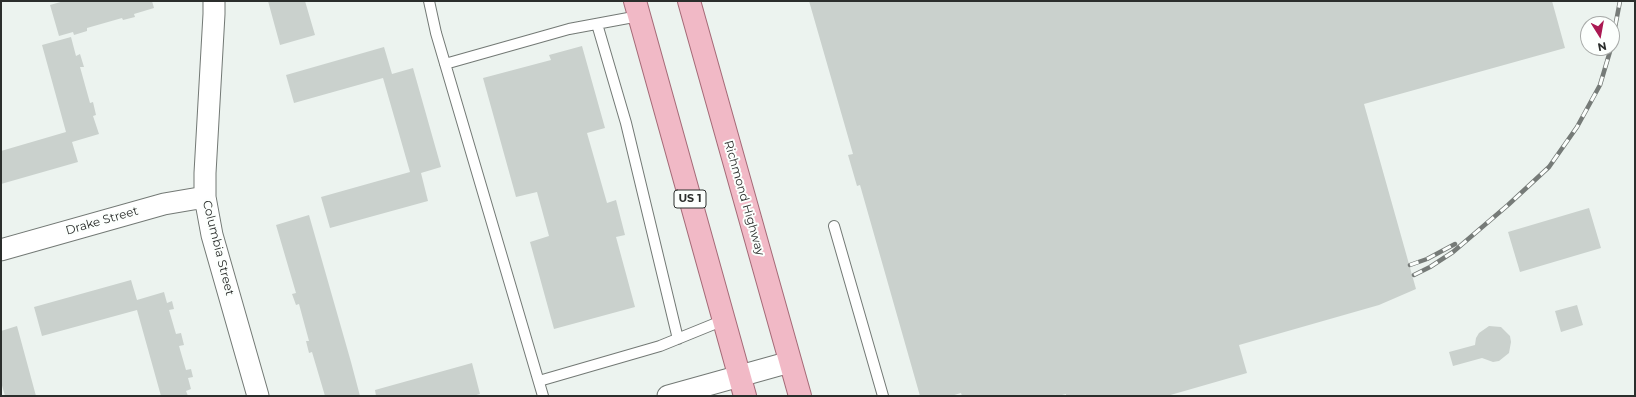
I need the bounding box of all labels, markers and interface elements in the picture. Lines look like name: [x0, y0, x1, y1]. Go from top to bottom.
north arrow: [1580, 16, 1620, 56]
text: N: [1596, 39, 1608, 55]
street label: Richmond Highway: [721, 139, 767, 257]
road number: US 1: [674, 190, 706, 208]
street label: Columbia Street: [199, 199, 237, 297]
street label: Drake Street: [64, 204, 140, 238]

